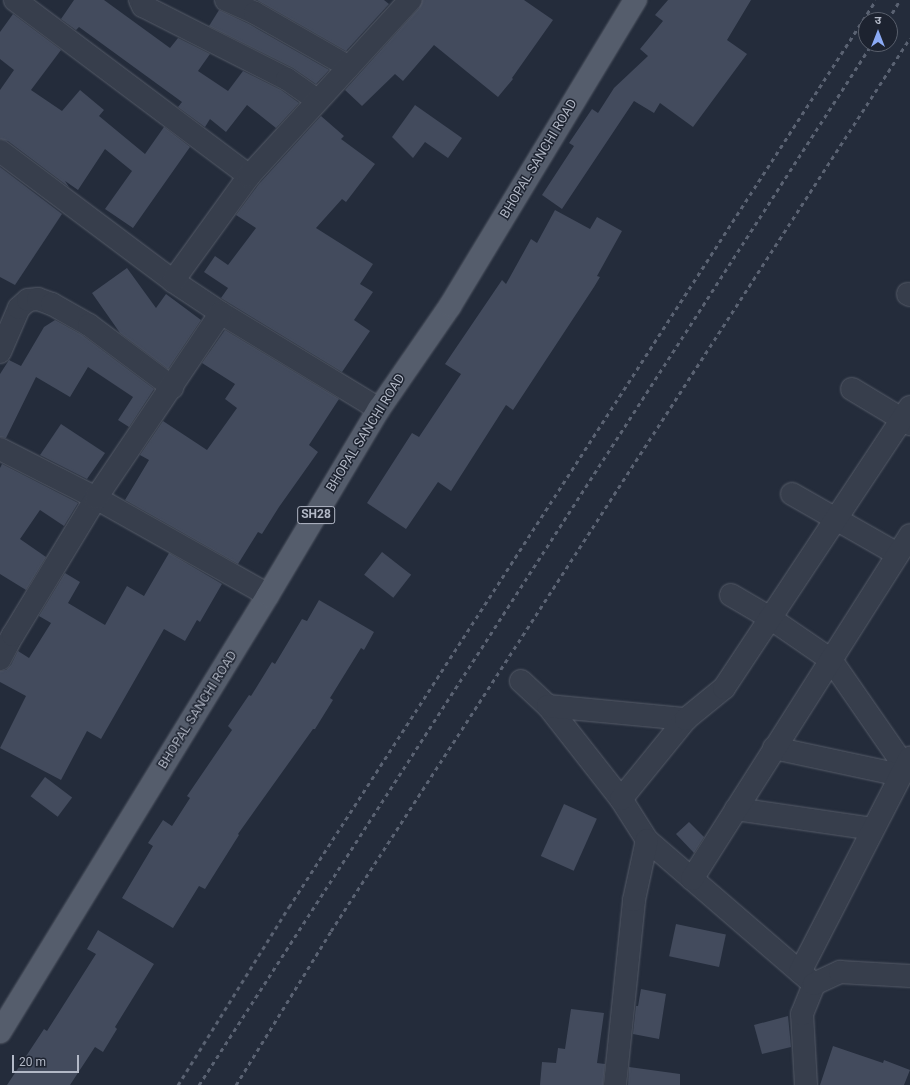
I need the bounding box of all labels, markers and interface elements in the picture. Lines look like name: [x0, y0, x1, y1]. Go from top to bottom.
north arrow: [858, 12, 898, 52]
text: उ: [875, 14, 881, 27]
street label: BHOPAL SANCHI ROAD: [497, 97, 581, 221]
street label: BHOPAL SANCHI ROAD: [323, 371, 409, 495]
road number: SH28: [297, 505, 335, 525]
street label: BHOPAL SANCHI ROAD: [155, 648, 241, 772]
scale bar: [14, 1047, 81, 1073]
text: 20 m: [19, 1055, 46, 1069]

